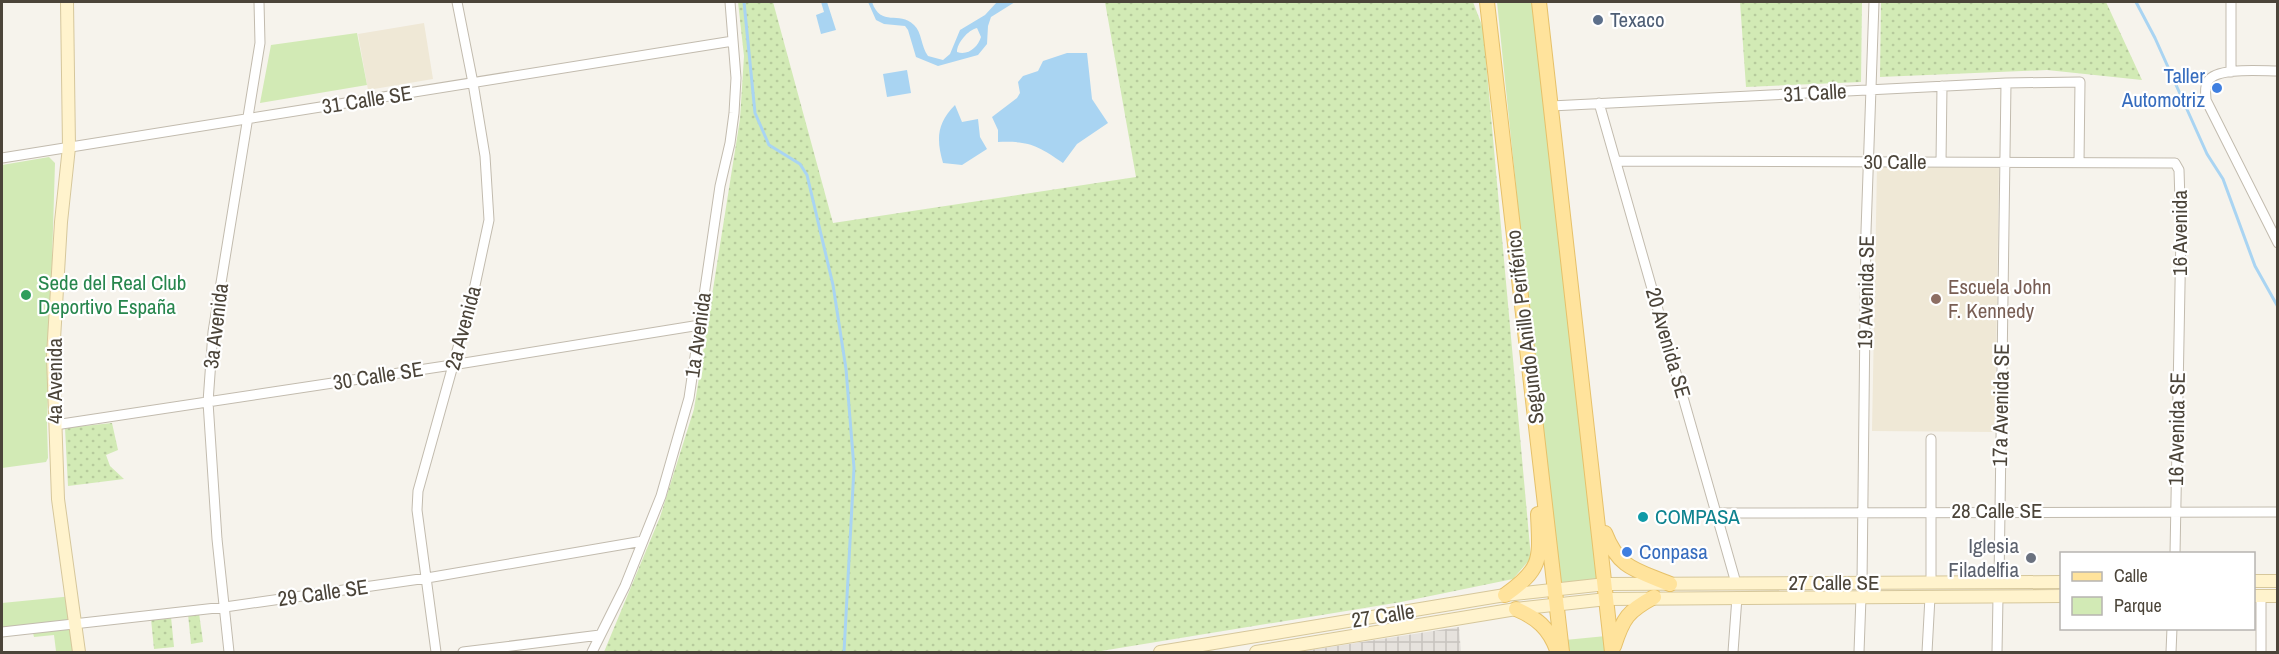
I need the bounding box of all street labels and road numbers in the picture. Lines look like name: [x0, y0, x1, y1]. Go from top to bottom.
street label: 31 Calle: [1783, 76, 1847, 109]
street label: 31 Calle SE: [320, 78, 414, 121]
street label: 30 Calle: [1863, 147, 1927, 176]
street label: 16 Avenida: [2165, 190, 2194, 276]
street label: Segundo Anillo Periférico: [1498, 228, 1551, 426]
street label: 19 Avenida SE: [1850, 235, 1881, 349]
street label: 3a Avenida: [196, 281, 235, 370]
street label: 2a Avenida: [437, 282, 488, 373]
street label: 20 Avenida SE: [1639, 284, 1698, 401]
street label: 1a Avenida: [677, 290, 718, 379]
street label: 4a Avenida: [40, 338, 69, 424]
street label: 17a Avenida SE: [1985, 343, 2016, 467]
street label: 30 Calle SE: [331, 354, 425, 397]
street label: 16 Avenida SE: [2161, 372, 2192, 486]
street label: 28 Calle SE: [1952, 496, 2042, 525]
street label: 27 Calle SE: [1789, 568, 1879, 597]
street label: 29 Calle SE: [276, 572, 370, 613]
street label: 27 Calle: [1349, 596, 1416, 635]

